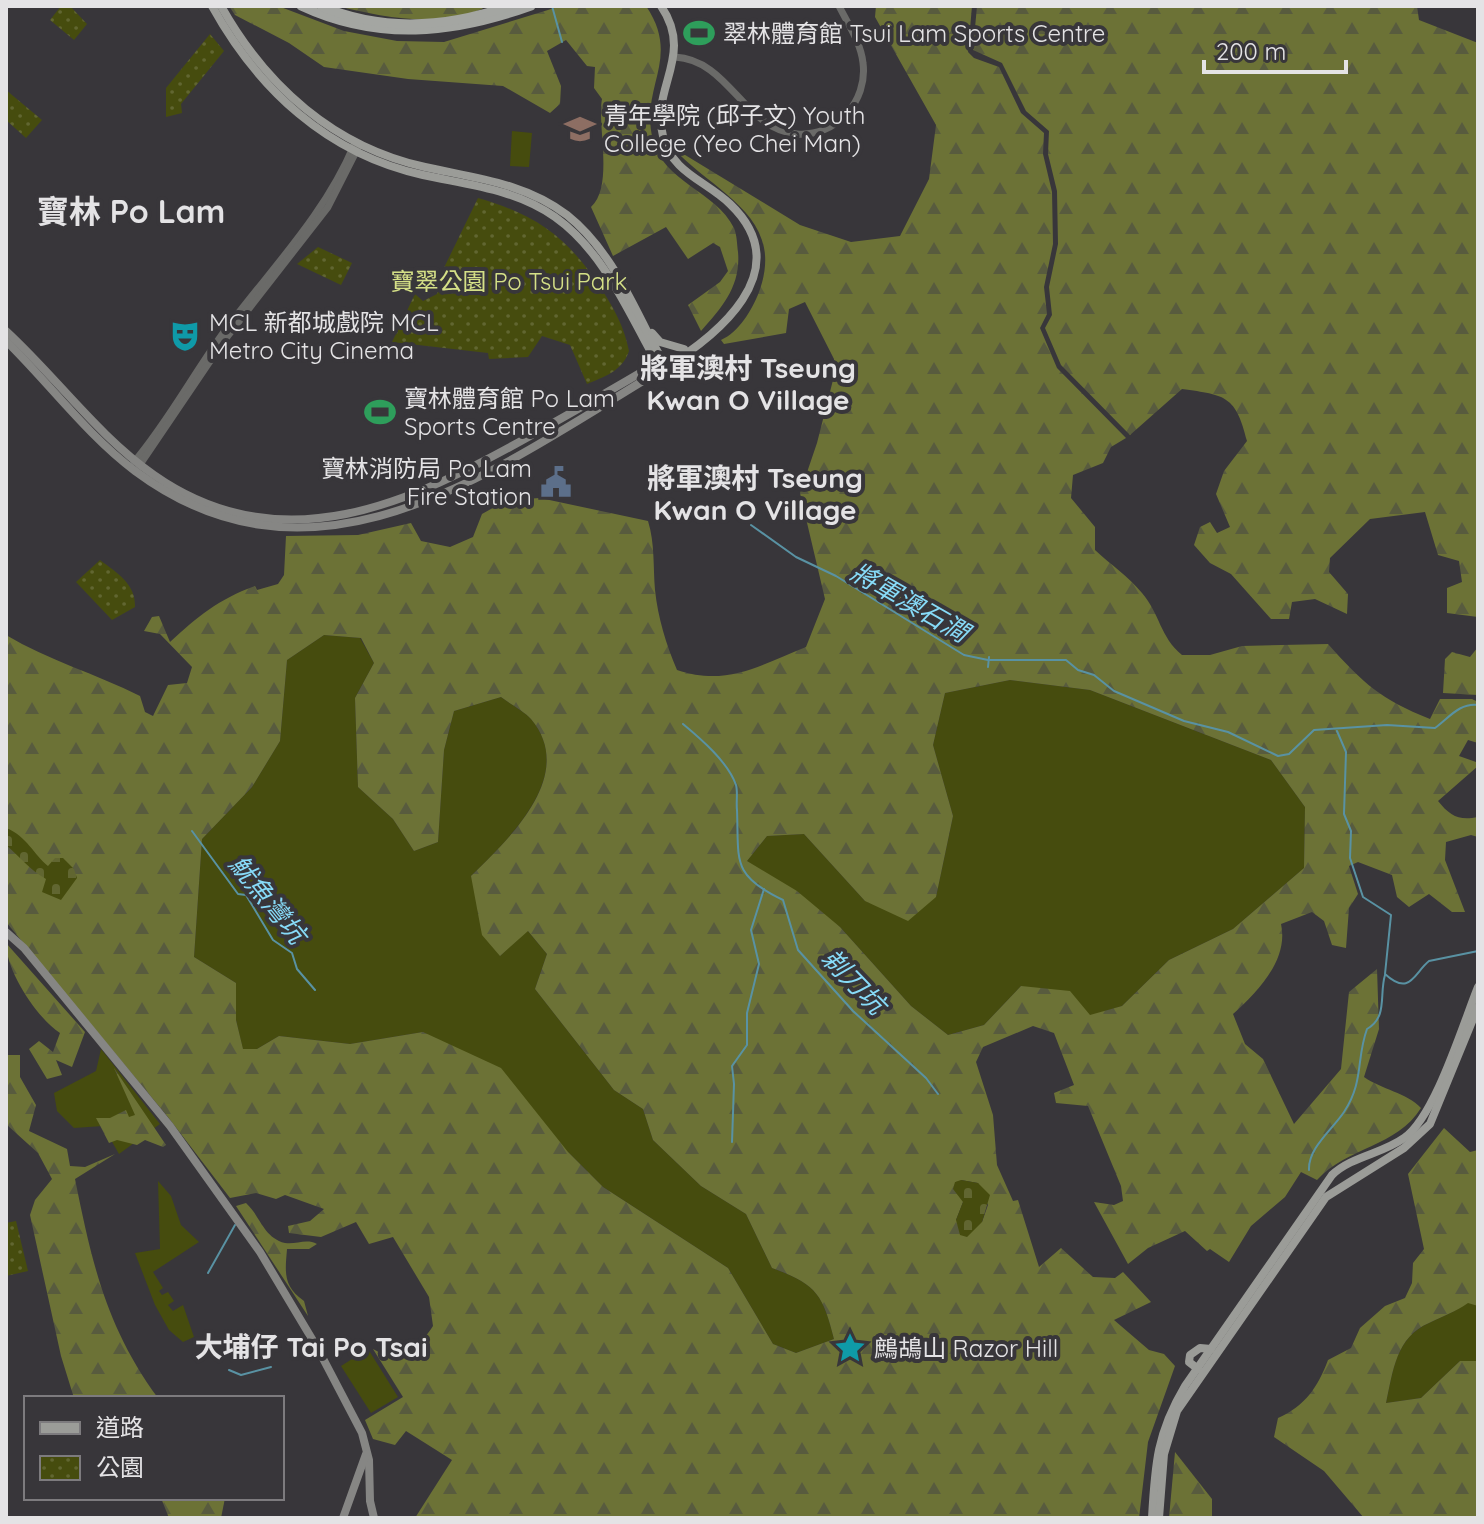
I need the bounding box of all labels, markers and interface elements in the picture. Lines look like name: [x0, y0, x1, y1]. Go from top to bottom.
sports icon: 翠林體育館 Tsui Lam Sports Centre: [682, 16, 716, 50]
place label: 翠林體育館 Tsui Lam Sports Centre: [723, 18, 1105, 48]
scale bar: [1204, 24, 1346, 74]
text: 200 m: [1216, 36, 1286, 66]
place label: 青年學院 (邱子文) Youth College (Yeo Chei Man): [604, 100, 865, 158]
school or university icon: 青年學院 (邱子文) Youth College (Yeo Chei Man): [563, 112, 597, 146]
district label: 寶林 Po Lam: [37, 191, 225, 231]
park label: 寶翠公園 Po Tsui Park: [391, 266, 627, 296]
place label: MCL 新都城戲院 MCL Metro City Cinema: [209, 307, 439, 365]
theatre icon: MCL 新都城戲院 MCL Metro City Cinema: [168, 319, 202, 353]
district label: 將軍澳村 Tseung Kwan O Village: [640, 350, 856, 417]
place label: 寶林體育館 Po Lam Sports Centre: [404, 383, 615, 441]
sports icon: 寶林體育館 Po Lam Sports Centre: [363, 395, 397, 429]
place label: 寶林消防局 Po Lam Fire Station: [321, 453, 532, 511]
district label: 將軍澳村 Tseung Kwan O Village: [647, 460, 863, 527]
public building icon: 寶林消防局 Po Lam Fire Station: [539, 465, 573, 499]
water label: 將軍澳石澗: [845, 555, 978, 651]
water label: 魷魚灣坑: [222, 848, 316, 953]
water label: 剃刀坑: [815, 941, 896, 1023]
district label: 大埔仔 Tai Po Tsai: [194, 1329, 428, 1364]
place icon: 鷓鴣山 Razor Hill: [833, 1331, 867, 1365]
place label: 鷓鴣山 Razor Hill: [874, 1333, 1058, 1363]
legend: [24, 1396, 284, 1500]
text: 道路: [96, 1412, 144, 1442]
text: 公園: [96, 1452, 144, 1482]

